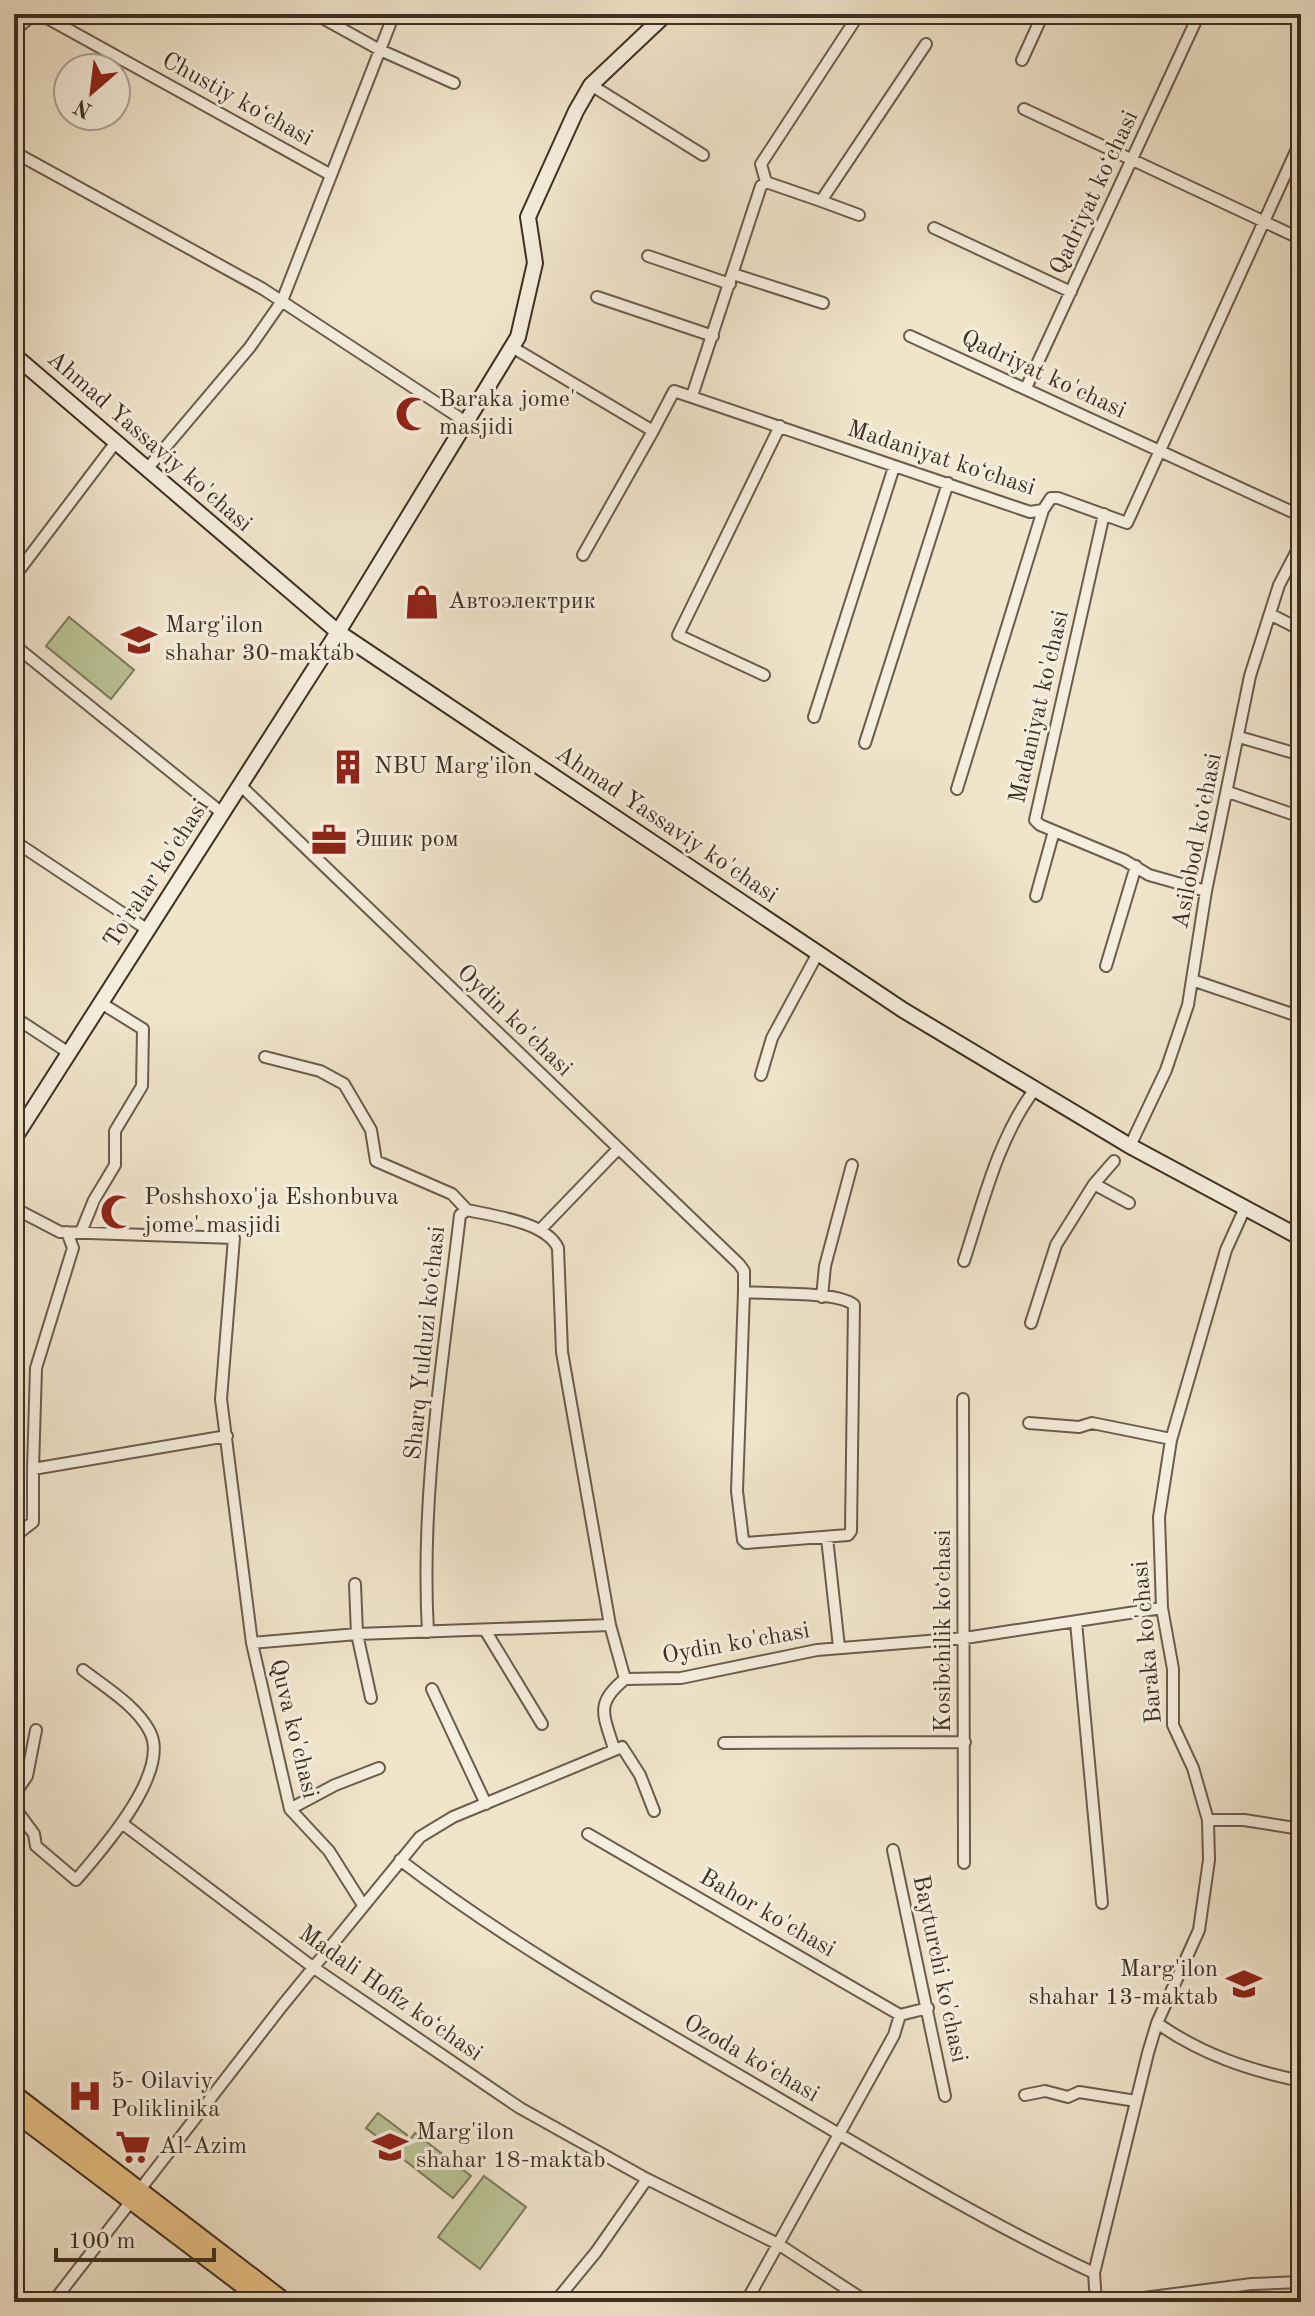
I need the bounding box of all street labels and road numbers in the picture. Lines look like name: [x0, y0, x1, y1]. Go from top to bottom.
street label: Chustiy koʻchasi: [158, 49, 316, 151]
street label: Qadriyat koʻchasi: [1047, 107, 1143, 279]
street label: Qadriyat ko'chasi: [957, 326, 1129, 424]
street label: Ahmad Yassaviy ko'chasi: [42, 347, 256, 537]
street label: Madaniyat koʻchasi: [844, 417, 1038, 501]
street label: Madaniyat ko'chasi: [1006, 608, 1074, 806]
street label: Ahmad Yassaviy ko'chasi: [551, 742, 781, 908]
street label: Asilobod koʻchasi: [1169, 751, 1227, 931]
street label: To'ralar ko'chasi: [100, 795, 214, 953]
street label: Oydin ko'chasi: [452, 960, 576, 1082]
street label: Sharq Yulduzi koʻchasi: [402, 1225, 450, 1461]
street label: Kosibchilik koʻchasi: [932, 1530, 956, 1732]
street label: Baraka ko'chasi: [1129, 1559, 1167, 1725]
street label: Oydin ko'chasi: [660, 1619, 812, 1669]
street label: Quva ko'chasi: [264, 1657, 322, 1801]
street label: Bahor ko'chasi: [695, 1866, 839, 1962]
street label: Bayturchi ko'chasi: [907, 1873, 971, 2065]
street label: Madali Hofiz koʻchasi: [294, 1922, 486, 2066]
street label: Ozoda koʻchasi: [679, 2011, 823, 2107]

